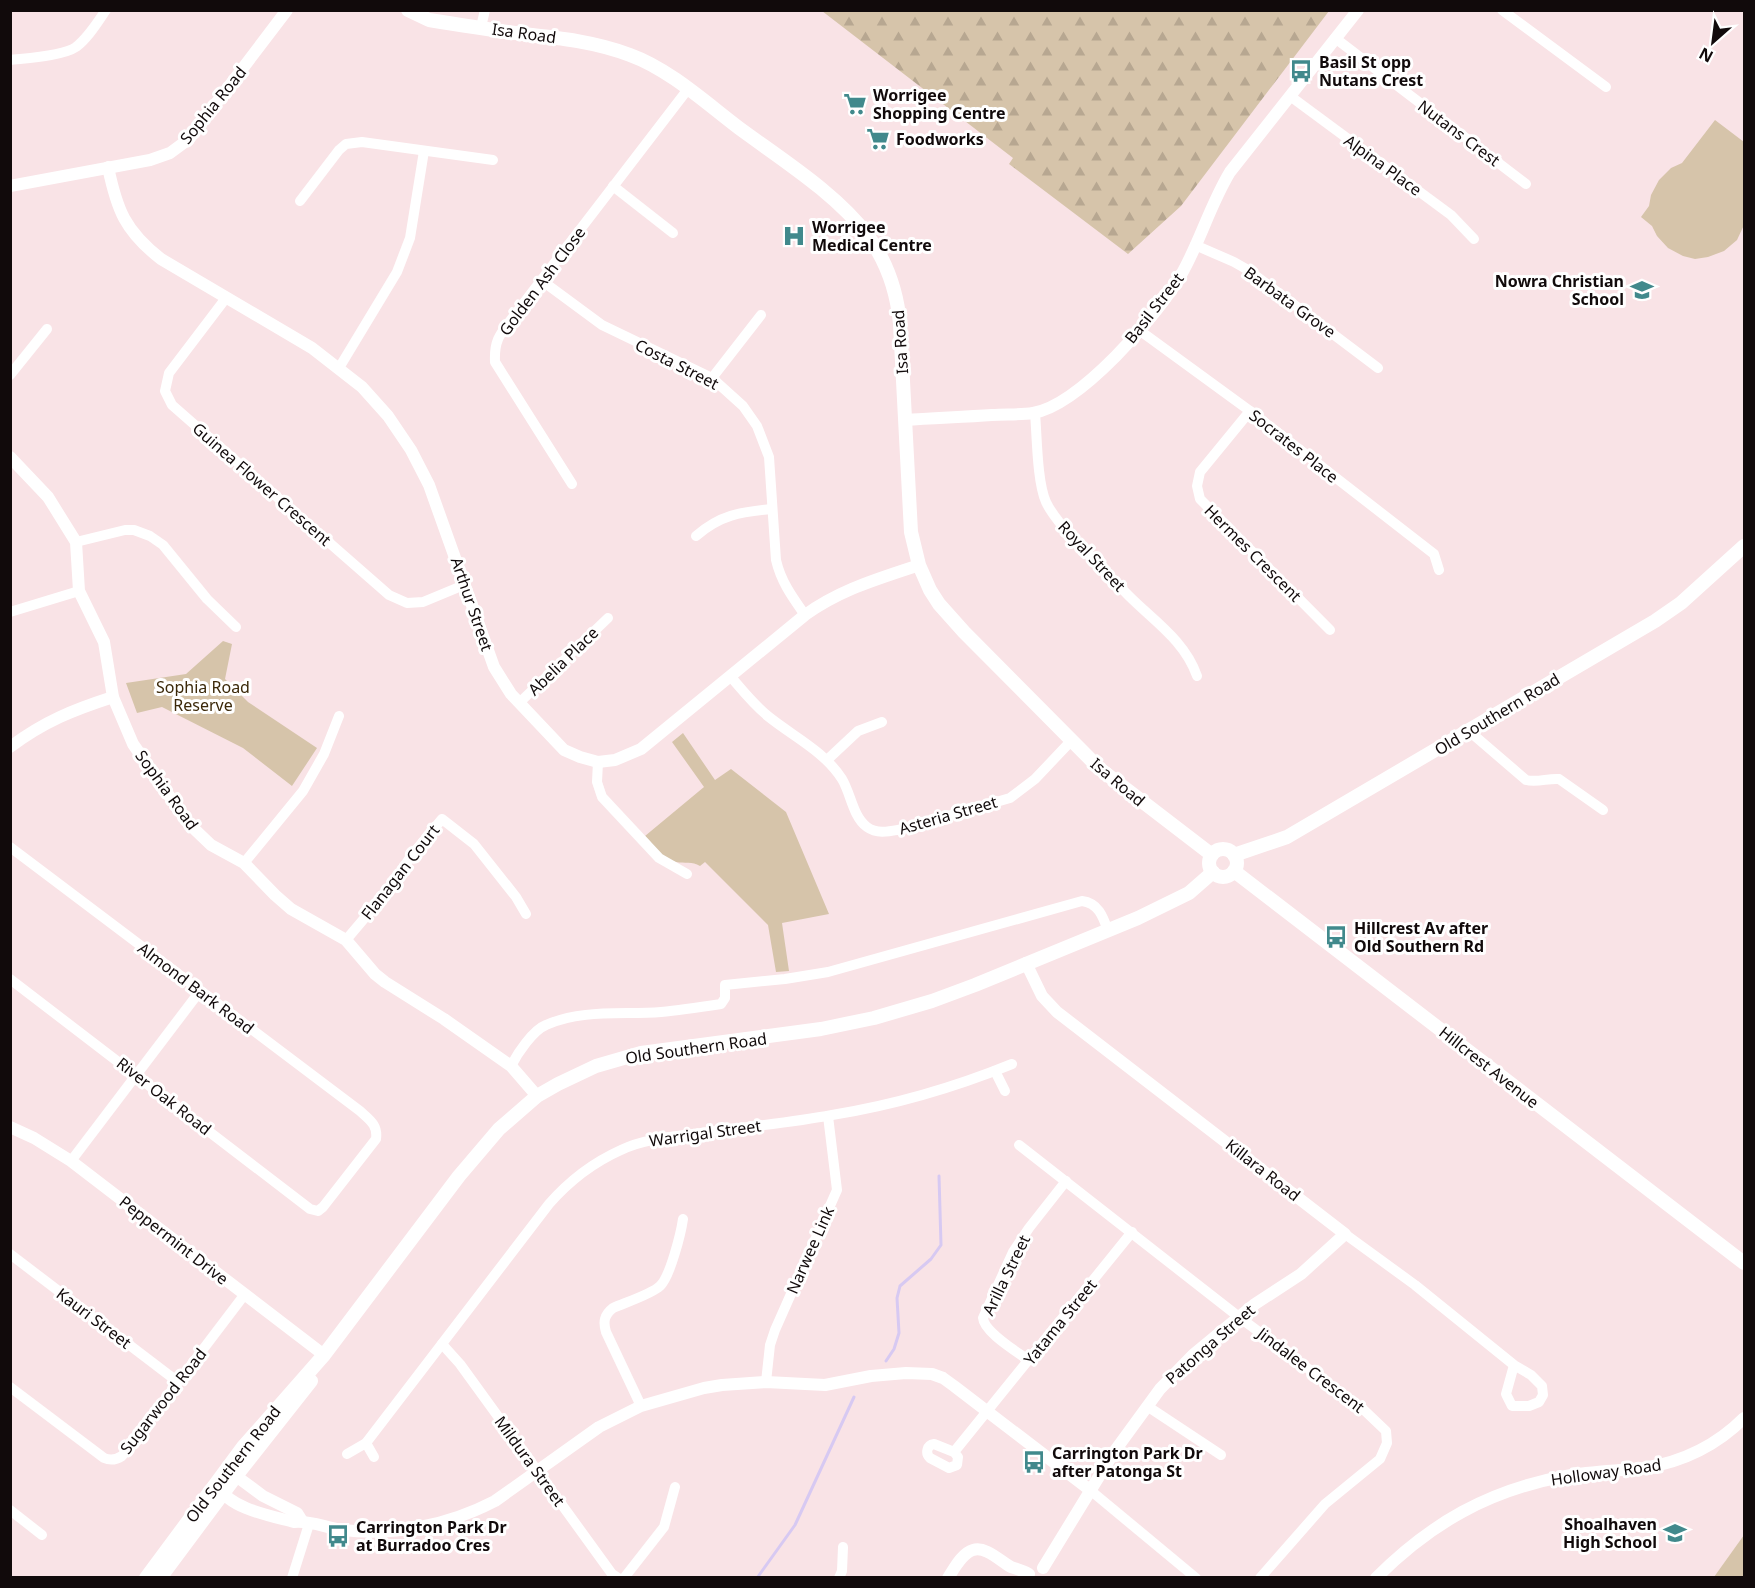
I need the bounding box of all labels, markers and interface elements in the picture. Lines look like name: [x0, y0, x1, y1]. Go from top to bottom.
north arrow: [1683, 12, 1743, 72]
street label: Isa Road: [490, 18, 558, 48]
text: N: [1695, 42, 1717, 68]
place label: Basil St opp Nutans Crest: [1319, 51, 1423, 91]
bus stop icon: Basil St opp Nutans Crest: [1288, 58, 1314, 84]
street label: Sophia Road: [175, 62, 251, 148]
place label: Worrigee Shopping Centre: [873, 84, 1005, 124]
supermarket icon: Worrigee Shopping Centre: [842, 91, 868, 117]
street label: Nutans Crest: [1413, 95, 1505, 171]
supermarket icon: Foodworks: [865, 126, 891, 152]
place label: Foodworks: [896, 128, 984, 150]
street label: Alpina Place: [1340, 129, 1426, 201]
place label: Worrigee Medical Centre: [812, 216, 932, 256]
street label: Golden Ash Close: [494, 222, 590, 340]
hospital icon: Worrigee Medical Centre: [781, 223, 807, 249]
street label: Barbata Grove: [1240, 261, 1340, 343]
street label: Basil Street: [1119, 268, 1189, 348]
place label: Nowra Christian School: [1495, 270, 1624, 310]
school or university icon: Nowra Christian School: [1629, 277, 1655, 303]
street label: Isa Road: [887, 309, 913, 375]
street label: Costa Street: [631, 334, 723, 395]
street label: Socrates Place: [1245, 404, 1343, 488]
street label: Guinea Flower Crescent: [188, 418, 336, 551]
street label: Hermes Crescent: [1200, 500, 1306, 606]
street label: Royal Street: [1053, 516, 1131, 596]
street label: Arthur Street: [446, 554, 498, 654]
street label: Abelia Place: [523, 622, 603, 700]
street label: Old Southern Road: [1430, 668, 1564, 760]
park label: Sophia Road Reserve: [156, 676, 250, 716]
street label: Sophia Road: [131, 746, 203, 834]
street label: Isa Road: [1086, 753, 1150, 811]
street label: Asteria Street: [896, 790, 1000, 840]
street label: Flanagan Court: [356, 820, 444, 924]
place label: Hillcrest Av after Old Southern Rd: [1354, 917, 1488, 957]
bus stop icon: Hillcrest Av after Old Southern Rd: [1323, 924, 1349, 950]
street label: Almond Bark Road: [133, 937, 259, 1039]
street label: Hillcrest Avenue: [1435, 1021, 1543, 1113]
street label: Old Southern Road: [624, 1027, 768, 1069]
street label: River Oak Road: [112, 1052, 216, 1140]
street label: Warrigal Street: [648, 1114, 763, 1152]
street label: Killara Road: [1221, 1134, 1305, 1206]
street label: Peppermint Drive: [115, 1191, 233, 1289]
street label: Narwee Link: [781, 1202, 839, 1297]
street label: Arilla Street: [977, 1231, 1035, 1319]
street label: Yatama Street: [1018, 1274, 1102, 1370]
street label: Kauri Street: [52, 1283, 136, 1353]
street label: Patonga Street: [1161, 1299, 1260, 1389]
street label: Jindalee Crescent: [1251, 1321, 1369, 1418]
street label: Sugarwood Road: [115, 1344, 211, 1458]
street label: Old Southern Road: [180, 1401, 286, 1527]
street label: Mildura Street: [490, 1411, 570, 1511]
place label: Carrington Park Dr after Patonga St: [1052, 1442, 1203, 1482]
bus stop icon: Carrington Park Dr after Patonga St: [1021, 1449, 1047, 1475]
street label: Holloway Road: [1549, 1453, 1663, 1491]
place label: Shoalhaven High School: [1563, 1513, 1657, 1553]
place label: Carrington Park Dr at Burradoo Cres: [356, 1516, 507, 1556]
school or university icon: Shoalhaven High School: [1662, 1520, 1688, 1546]
bus stop icon: Carrington Park Dr at Burradoo Cres: [325, 1523, 351, 1549]

